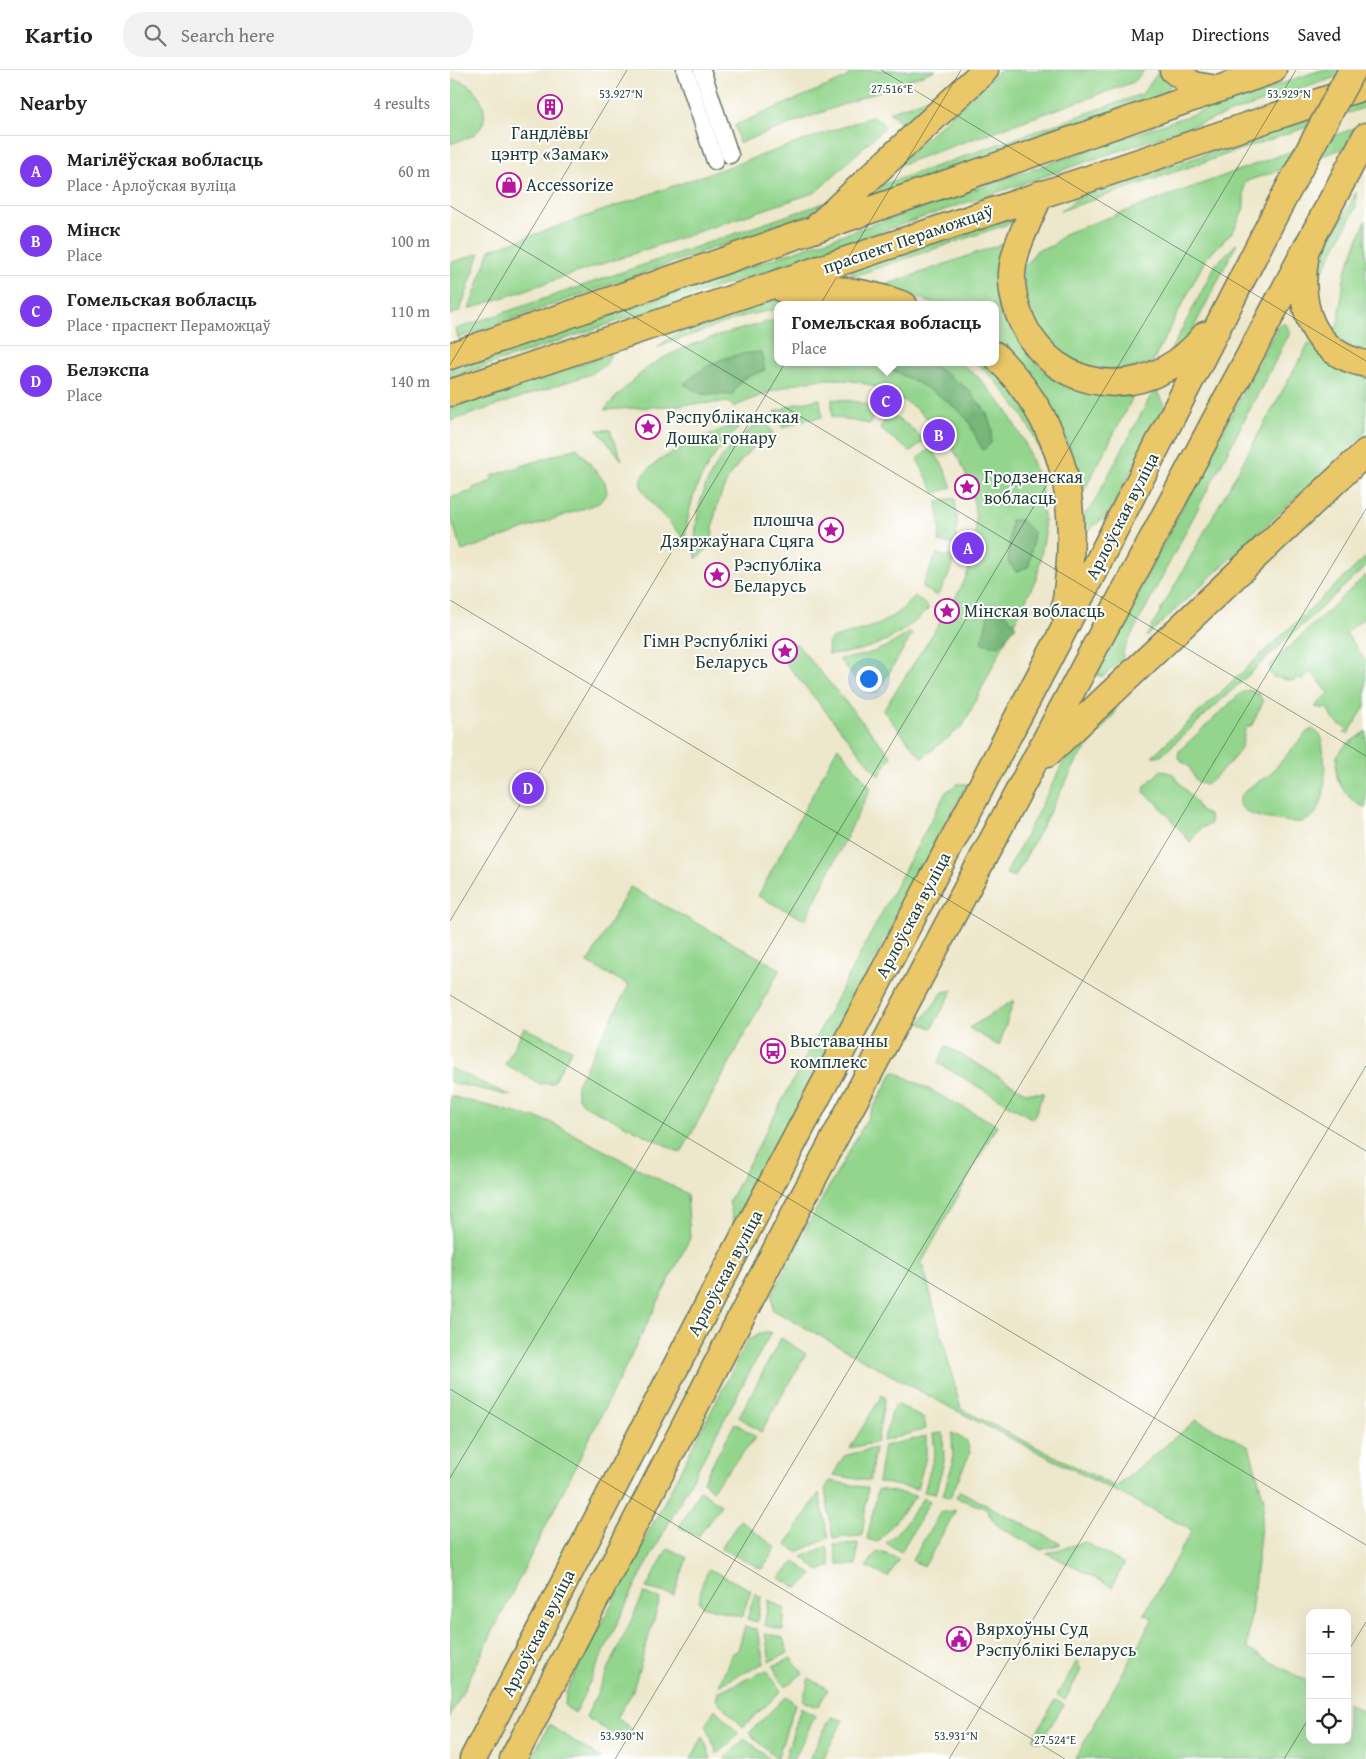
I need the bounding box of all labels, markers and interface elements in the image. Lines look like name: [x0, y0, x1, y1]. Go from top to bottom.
search box: [123, 12, 473, 57]
text: Kartio: [25, 17, 93, 52]
icon: search: [141, 21, 169, 49]
text: Search here: [181, 21, 275, 49]
text: Map: [1131, 21, 1164, 48]
text: Directions: [1192, 21, 1269, 48]
text: Saved: [1297, 21, 1341, 48]
text: 27.516°E: [871, 80, 913, 97]
text: 53.927°N: [599, 85, 643, 102]
text: 53.929°N: [1267, 85, 1311, 102]
text: Nearby: [20, 87, 87, 118]
text: 4 results: [373, 91, 430, 115]
building icon: Гандлёвы цэнтр «Замак»: [537, 94, 563, 120]
place label: Гандлёвы цэнтр «Замак»: [491, 119, 609, 167]
text: Магілёўская вобласць: [67, 145, 263, 173]
text: A: [31, 159, 41, 183]
text: 60 m: [398, 159, 430, 183]
place label: Accessorize: [526, 171, 614, 198]
shop icon: Accessorize: [496, 172, 522, 198]
text: Place · Арлоўская вуліца: [67, 173, 236, 197]
street label: праспект Пераможцаў: [819, 197, 997, 280]
text: Мінск: [67, 215, 120, 243]
text: B: [31, 229, 41, 253]
text: 100 m: [390, 229, 430, 253]
text: Place: [67, 243, 102, 267]
text: Гомельская вобласць: [67, 285, 257, 313]
text: C: [31, 299, 41, 323]
text: 110 m: [390, 299, 430, 323]
popup: [774, 301, 999, 366]
text: Гомельская вобласць: [791, 308, 982, 336]
text: Place · праспект Пераможцаў: [67, 313, 271, 337]
text: Place: [791, 336, 827, 360]
text: Белэкспа: [67, 355, 149, 383]
text: D: [31, 369, 41, 393]
text: 140 m: [390, 369, 430, 393]
pin: C: [870, 382, 902, 420]
text: Place: [67, 383, 102, 407]
place label: Рэспубліканская Дошка гонару: [665, 403, 799, 451]
place icon: Рэспубліканская Дошка гонару: [635, 414, 661, 440]
pin: B: [923, 416, 955, 454]
street label: Арлоўская вуліца: [1078, 447, 1165, 584]
place label: Гродзенская вобласць: [984, 463, 1083, 511]
place icon: Гродзенская вобласць: [954, 474, 980, 500]
place label: плошча Дзяржаўнага Сцяга: [659, 506, 814, 554]
place icon: плошча Дзяржаўнага Сцяга: [818, 517, 844, 543]
pin: A: [952, 529, 984, 567]
place label: Рэспубліка Беларусь: [734, 551, 822, 599]
place icon: Рэспубліка Беларусь: [704, 562, 730, 588]
place label: Мінская вобласць: [964, 597, 1105, 624]
place icon: Мінская вобласць: [934, 598, 960, 624]
place label: Гімн Рэспублікі Беларусь: [643, 627, 768, 675]
place icon: Гімн Рэспублікі Беларусь: [772, 638, 798, 664]
your location: [856, 666, 882, 692]
pin: D: [512, 769, 544, 807]
street label: Арлоўская вуліца: [868, 846, 957, 983]
place label: Выставачны комплекс: [790, 1027, 888, 1075]
bus stop icon: Выставачны комплекс: [760, 1038, 786, 1064]
street label: Арлоўская вуліца: [680, 1204, 769, 1341]
street label: Арлоўская вуліца: [494, 1564, 581, 1701]
map controls: [1306, 1609, 1351, 1744]
button: +: [1306, 1609, 1351, 1654]
place label: Вярхоўны Суд Рэспублікі Беларусь: [976, 1615, 1137, 1663]
public building icon: Вярхоўны Суд Рэспублікі Беларусь: [946, 1626, 972, 1652]
button: −: [1306, 1654, 1351, 1699]
button: locate: [1306, 1699, 1351, 1744]
text: 53.930°N: [600, 1727, 644, 1744]
text: 53.931°N: [934, 1727, 978, 1744]
text: 27.524°E: [1034, 1731, 1076, 1748]

